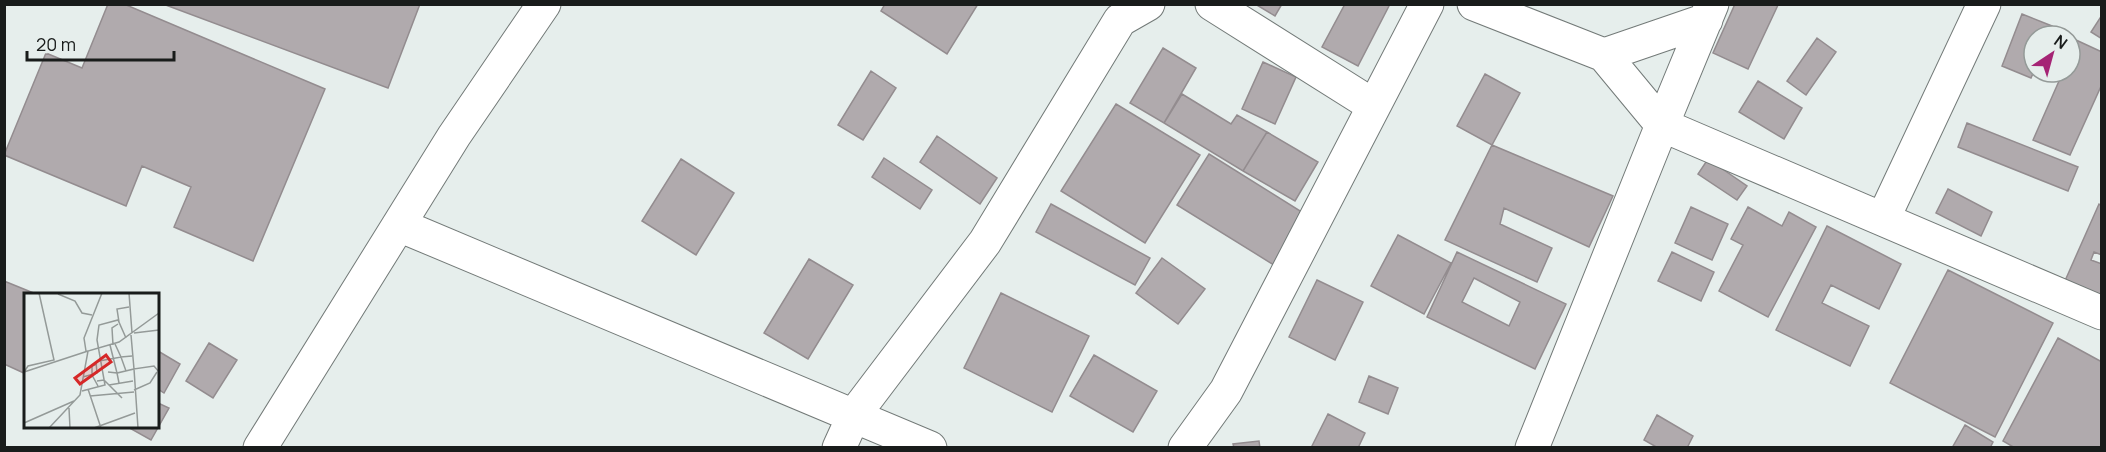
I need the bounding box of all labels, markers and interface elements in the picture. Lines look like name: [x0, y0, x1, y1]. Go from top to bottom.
scale bar: [27, 24, 174, 62]
north arrow: [2022, 24, 2082, 84]
text: N: [2050, 30, 2072, 54]
text: 20 m: [36, 32, 76, 56]
inset map: [24, 293, 159, 428]

